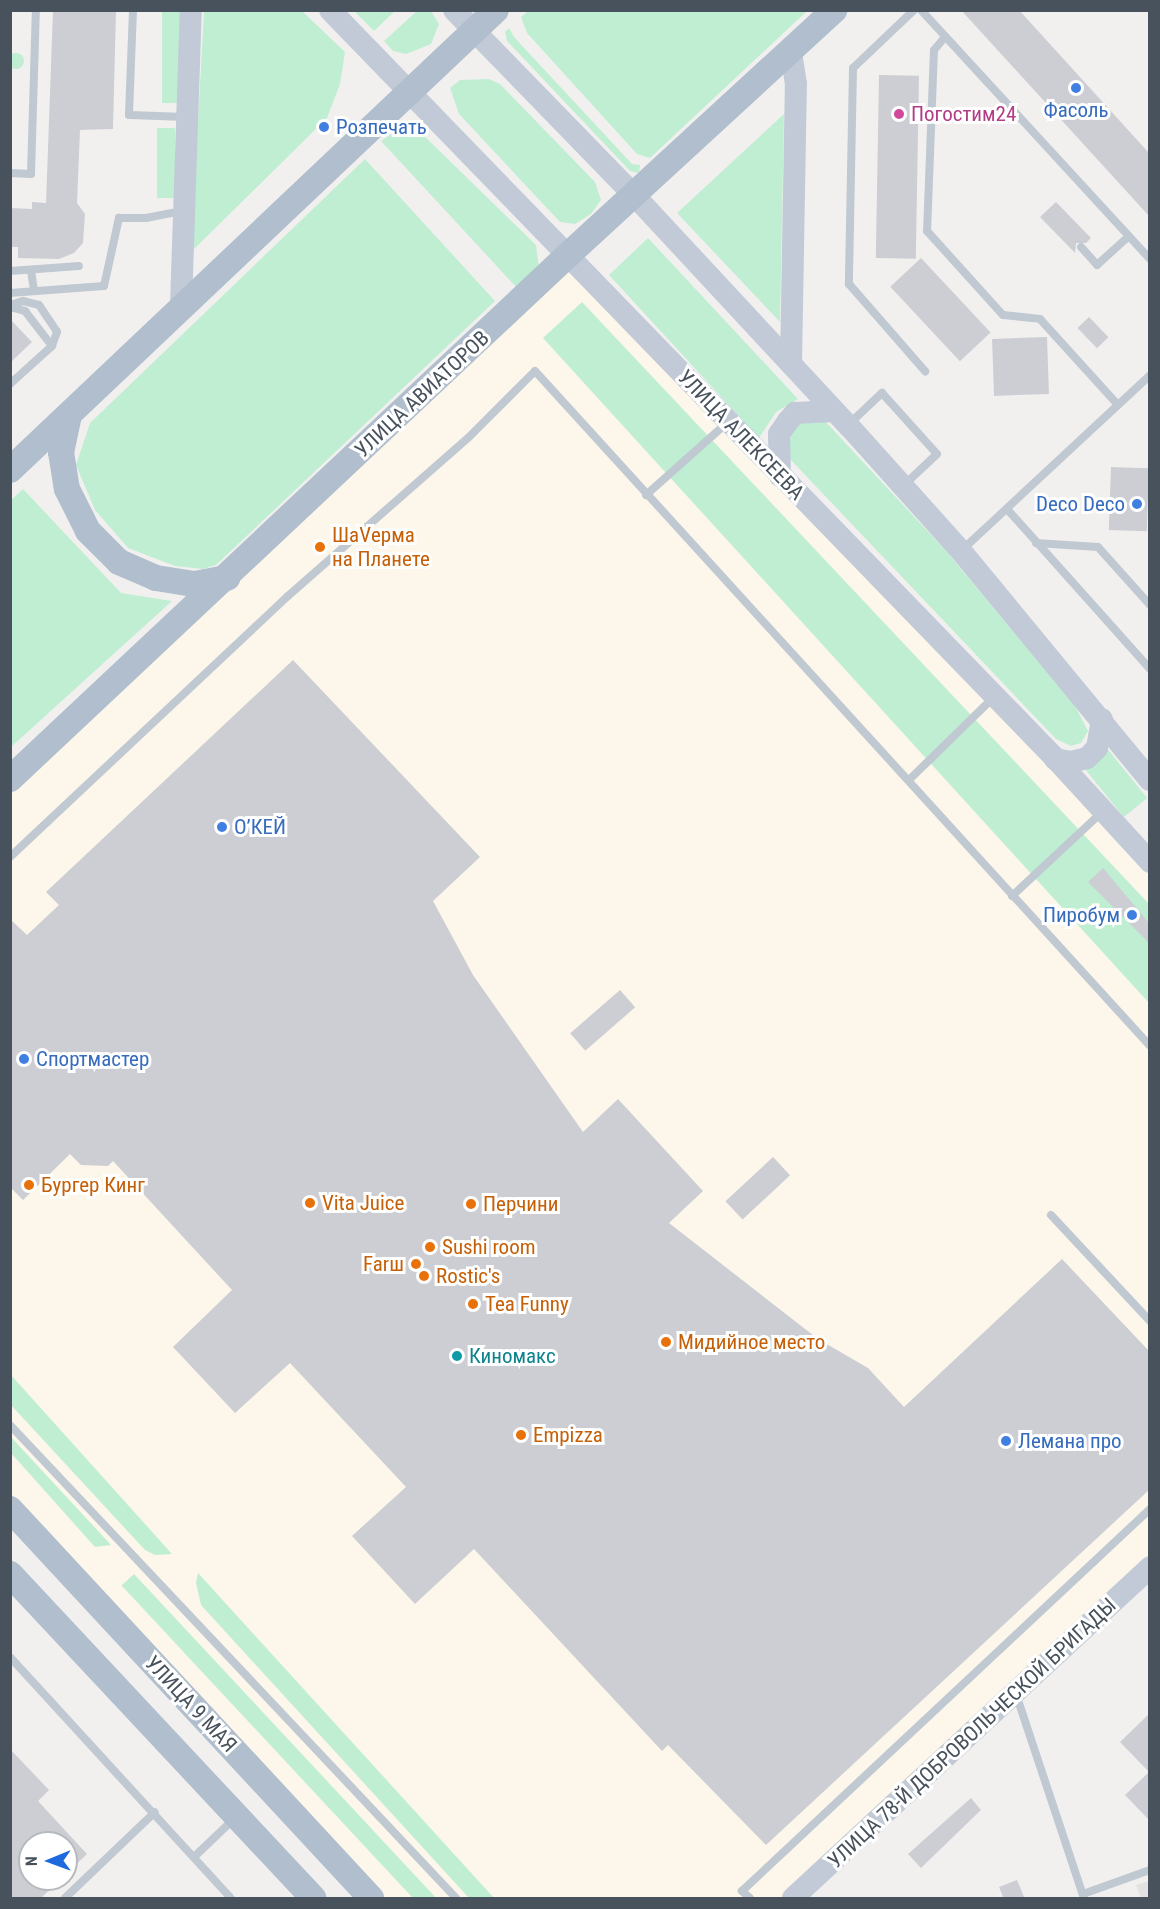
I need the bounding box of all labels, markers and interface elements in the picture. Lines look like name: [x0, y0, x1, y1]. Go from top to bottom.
marker: Фасоль: [1069, 81, 1083, 95]
place label: Фасоль: [1043, 97, 1109, 123]
place label: Погостим24: [911, 101, 1016, 127]
marker: Погостим24: [892, 107, 906, 121]
place label: Розпечать: [336, 114, 427, 140]
marker: Розпечать: [317, 120, 331, 134]
street label: УЛИЦА АВИАТОРОВ: [350, 325, 494, 463]
street label: УЛИЦА АЛЕКСЕЕВА: [673, 365, 809, 505]
place label: Deco Deco: [1036, 491, 1125, 517]
marker: Deco Deco: [1130, 497, 1144, 511]
place label: ШаVерма на Планете: [332, 522, 430, 572]
marker: ШаVерма на Планете: [313, 540, 327, 554]
place label: О’КЕЙ: [234, 814, 286, 840]
marker: О’КЕЙ: [215, 820, 229, 834]
place label: Пиробум: [1043, 902, 1120, 928]
marker: Пиробум: [1125, 908, 1139, 922]
place label: Спортмастер: [36, 1046, 149, 1072]
marker: Спортмастер: [17, 1052, 31, 1066]
place label: Бургер Кинг: [41, 1172, 145, 1198]
marker: Бургер Кинг: [22, 1178, 36, 1192]
place label: Vita Juice: [322, 1190, 404, 1216]
place label: Перчини: [483, 1191, 558, 1217]
marker: Vita Juice: [303, 1196, 317, 1210]
marker: Перчини: [464, 1197, 478, 1211]
place label: Sushi room: [442, 1234, 535, 1260]
marker: Sushi room: [423, 1240, 437, 1254]
place label: Farш: [363, 1251, 404, 1277]
marker: Farш: [409, 1257, 423, 1271]
place label: Rostic's: [436, 1263, 500, 1289]
marker: Rostic's: [417, 1269, 431, 1283]
place label: Tea Funny: [485, 1291, 569, 1317]
marker: Tea Funny: [466, 1297, 480, 1311]
place label: Мидийное место: [678, 1329, 825, 1355]
marker: Мидийное место: [659, 1335, 673, 1349]
place label: Киномакс: [469, 1343, 556, 1369]
marker: Киномакс: [450, 1349, 464, 1363]
place label: Empizza: [533, 1422, 603, 1448]
marker: Empizza: [514, 1428, 528, 1442]
place label: Лемана про: [1018, 1428, 1122, 1454]
marker: Лемана про: [999, 1434, 1013, 1448]
street label: УЛИЦА 78-Й ДОБРОВОЛЬЧЕСКОЙ БРИГАДЫ: [823, 1593, 1121, 1873]
street label: УЛИЦА 9 МАЯ: [140, 1651, 242, 1757]
north arrow: [18, 1831, 78, 1891]
text: N: [22, 1856, 41, 1866]

